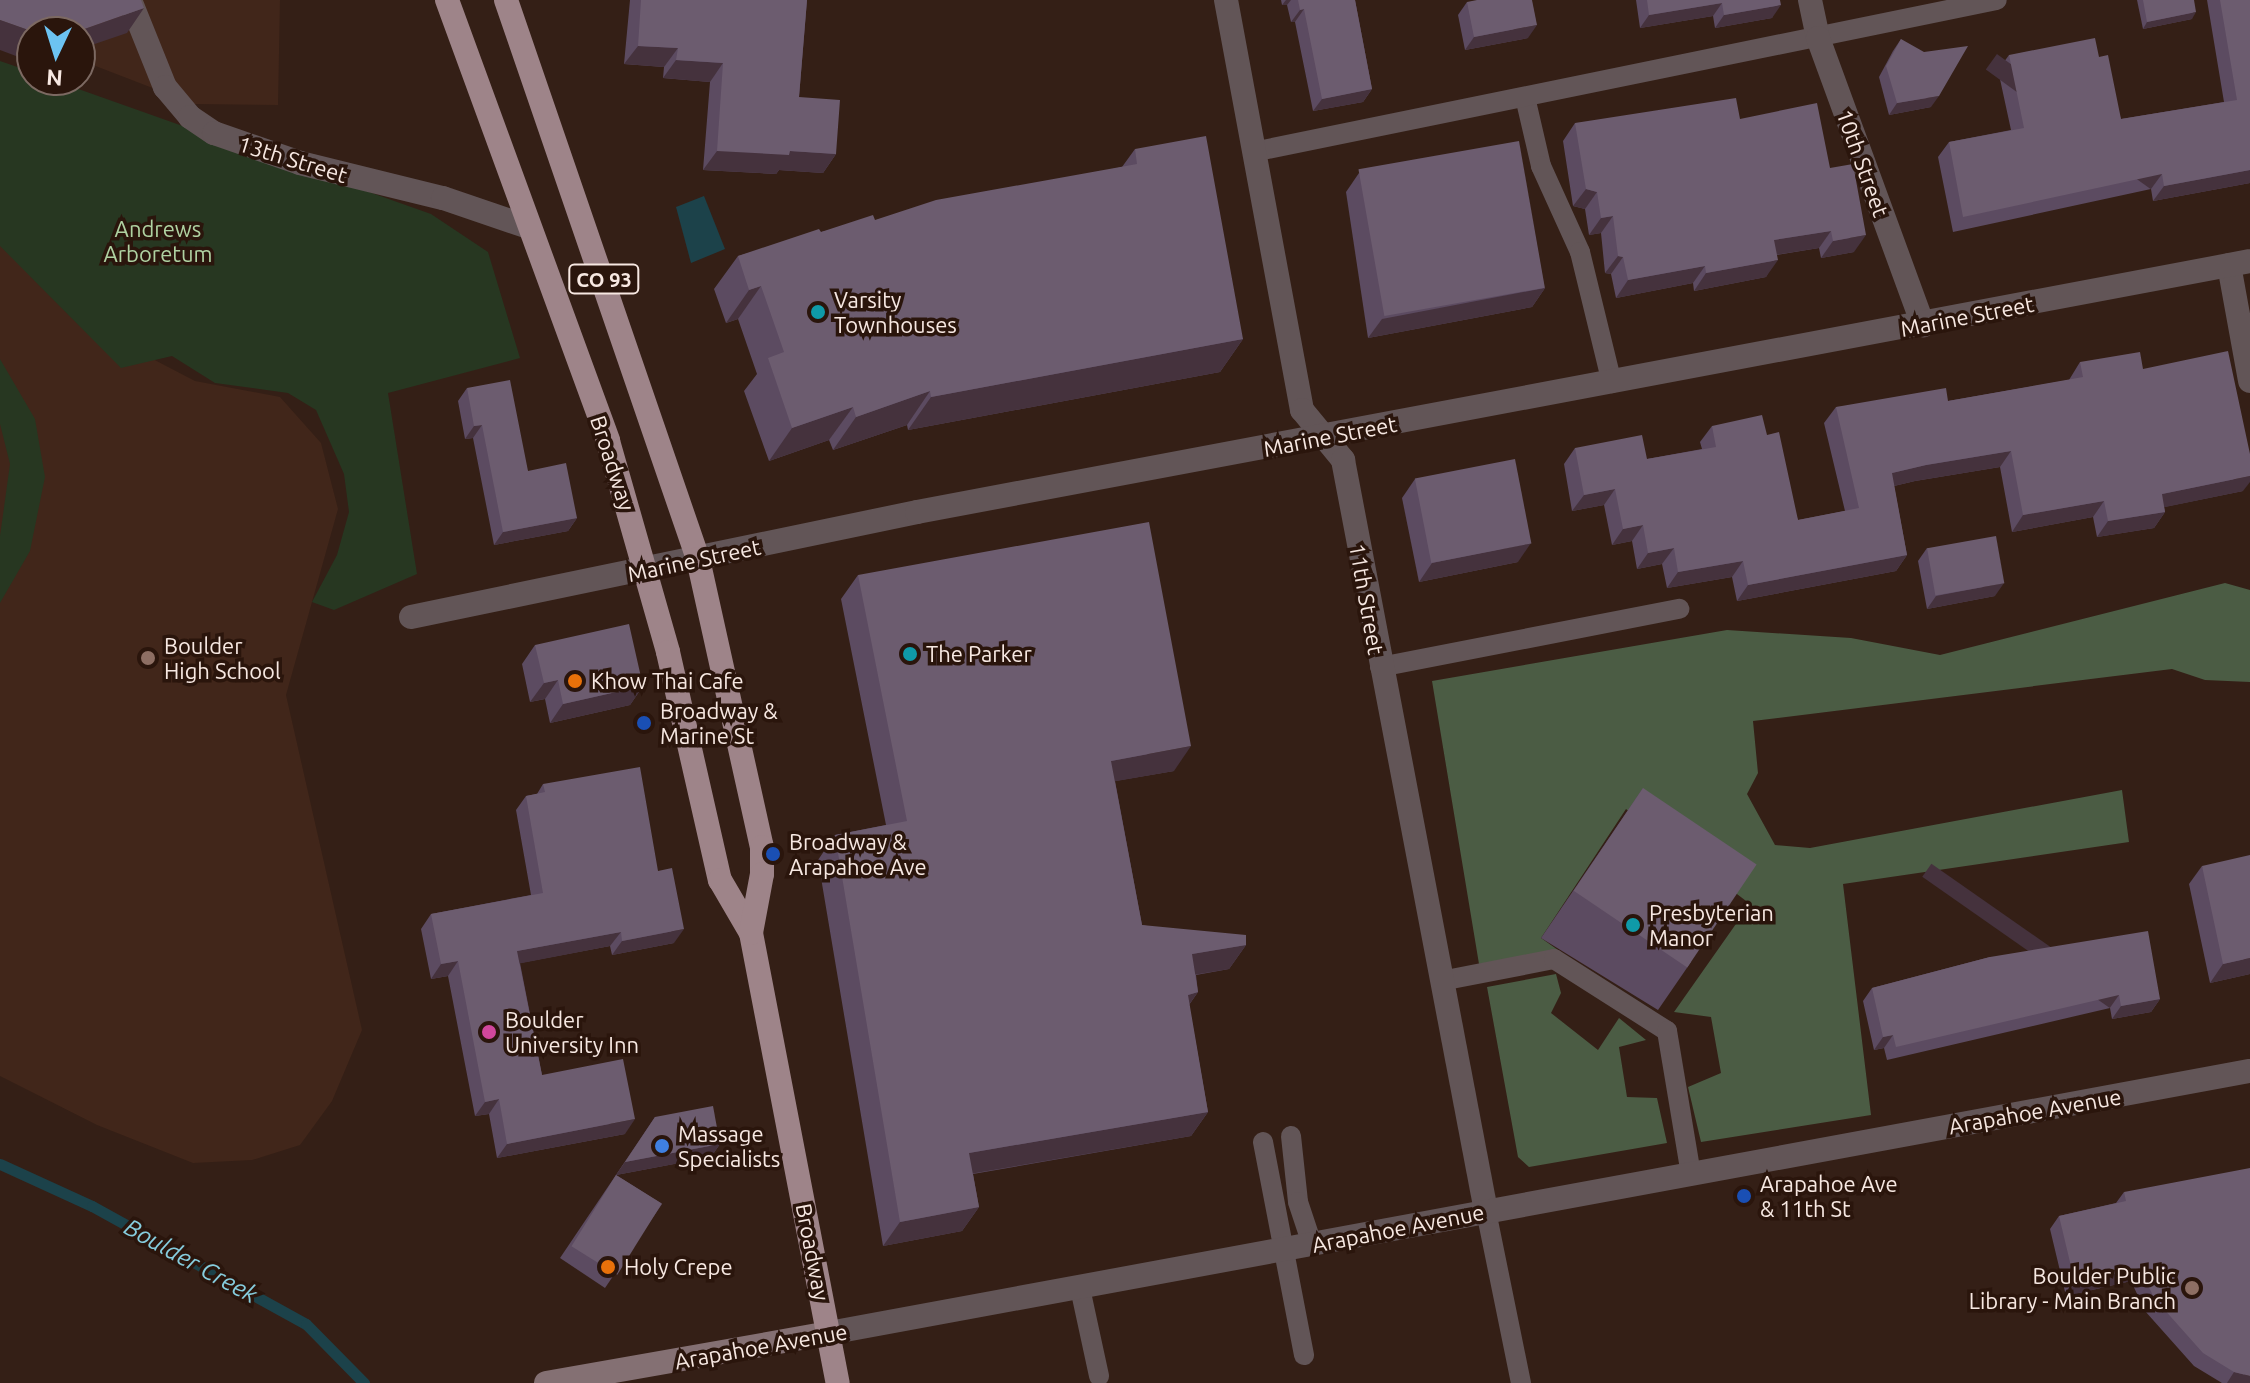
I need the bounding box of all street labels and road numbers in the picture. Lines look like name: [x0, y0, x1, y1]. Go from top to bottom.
street label: 10th Street: [1831, 106, 1895, 220]
street label: 13th Street: [235, 130, 351, 188]
road number: CO 93: [568, 263, 640, 295]
street label: Marine Street: [1898, 290, 2036, 342]
street label: Marine Street: [1261, 410, 1399, 462]
street label: Broadway: [585, 412, 641, 514]
street label: Marine Street: [625, 533, 763, 587]
street label: 11th Street: [1344, 541, 1390, 657]
street label: Arapahoe Avenue: [1947, 1083, 2123, 1139]
street label: Arapahoe Avenue: [1310, 1198, 1486, 1258]
street label: Broadway: [791, 1201, 835, 1303]
street label: Arapahoe Avenue: [673, 1318, 849, 1374]

